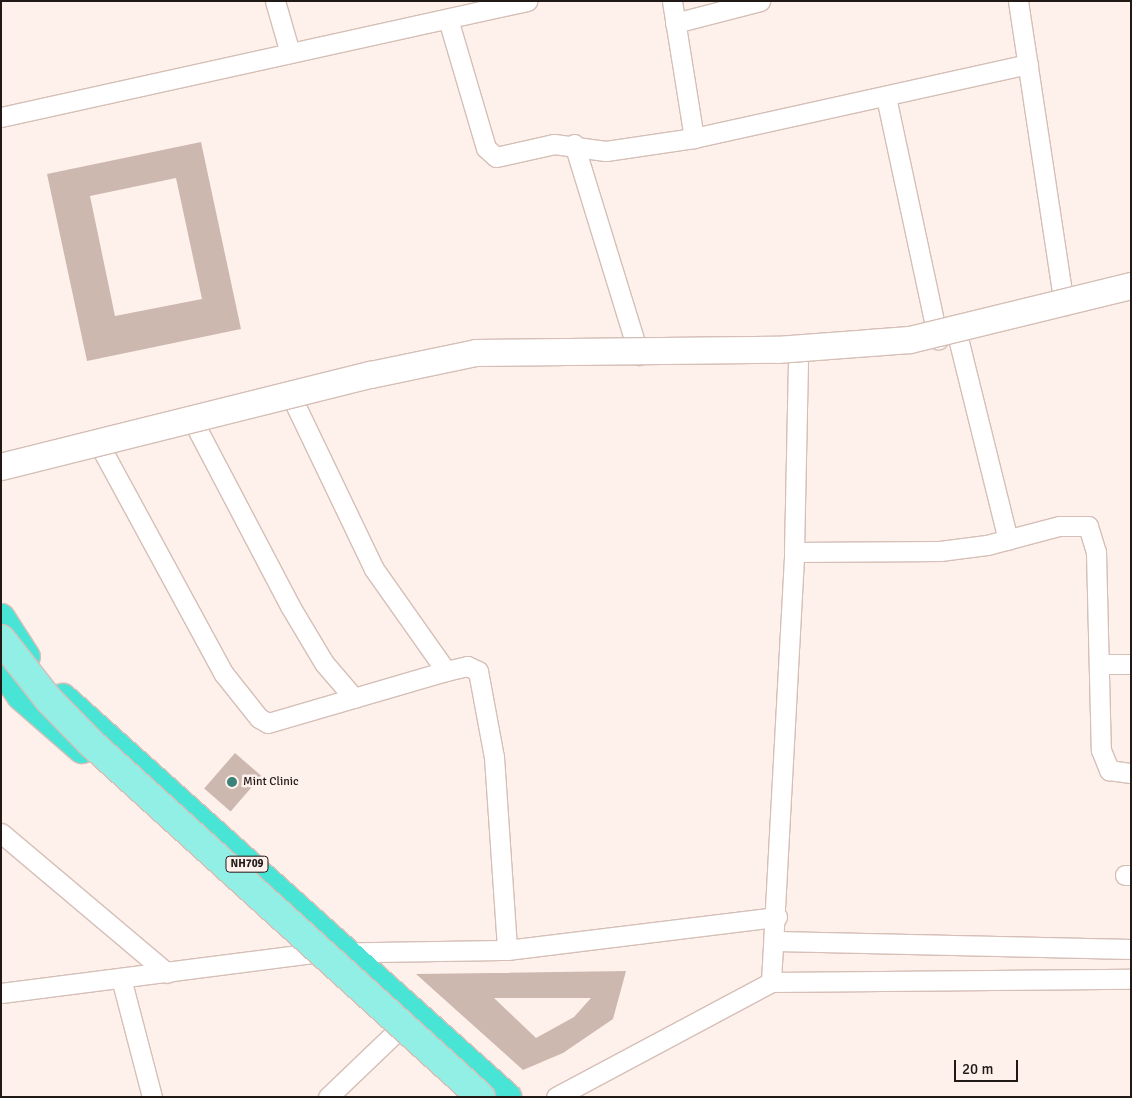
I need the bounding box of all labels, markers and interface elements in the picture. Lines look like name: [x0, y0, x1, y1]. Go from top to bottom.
marker: Mint Clinic: [225, 775, 239, 789]
place label: Mint Clinic: [243, 775, 299, 789]
road number: NH709: [224, 856, 270, 872]
scale bar: [957, 1050, 1021, 1082]
text: 20 m: [962, 1060, 993, 1078]

